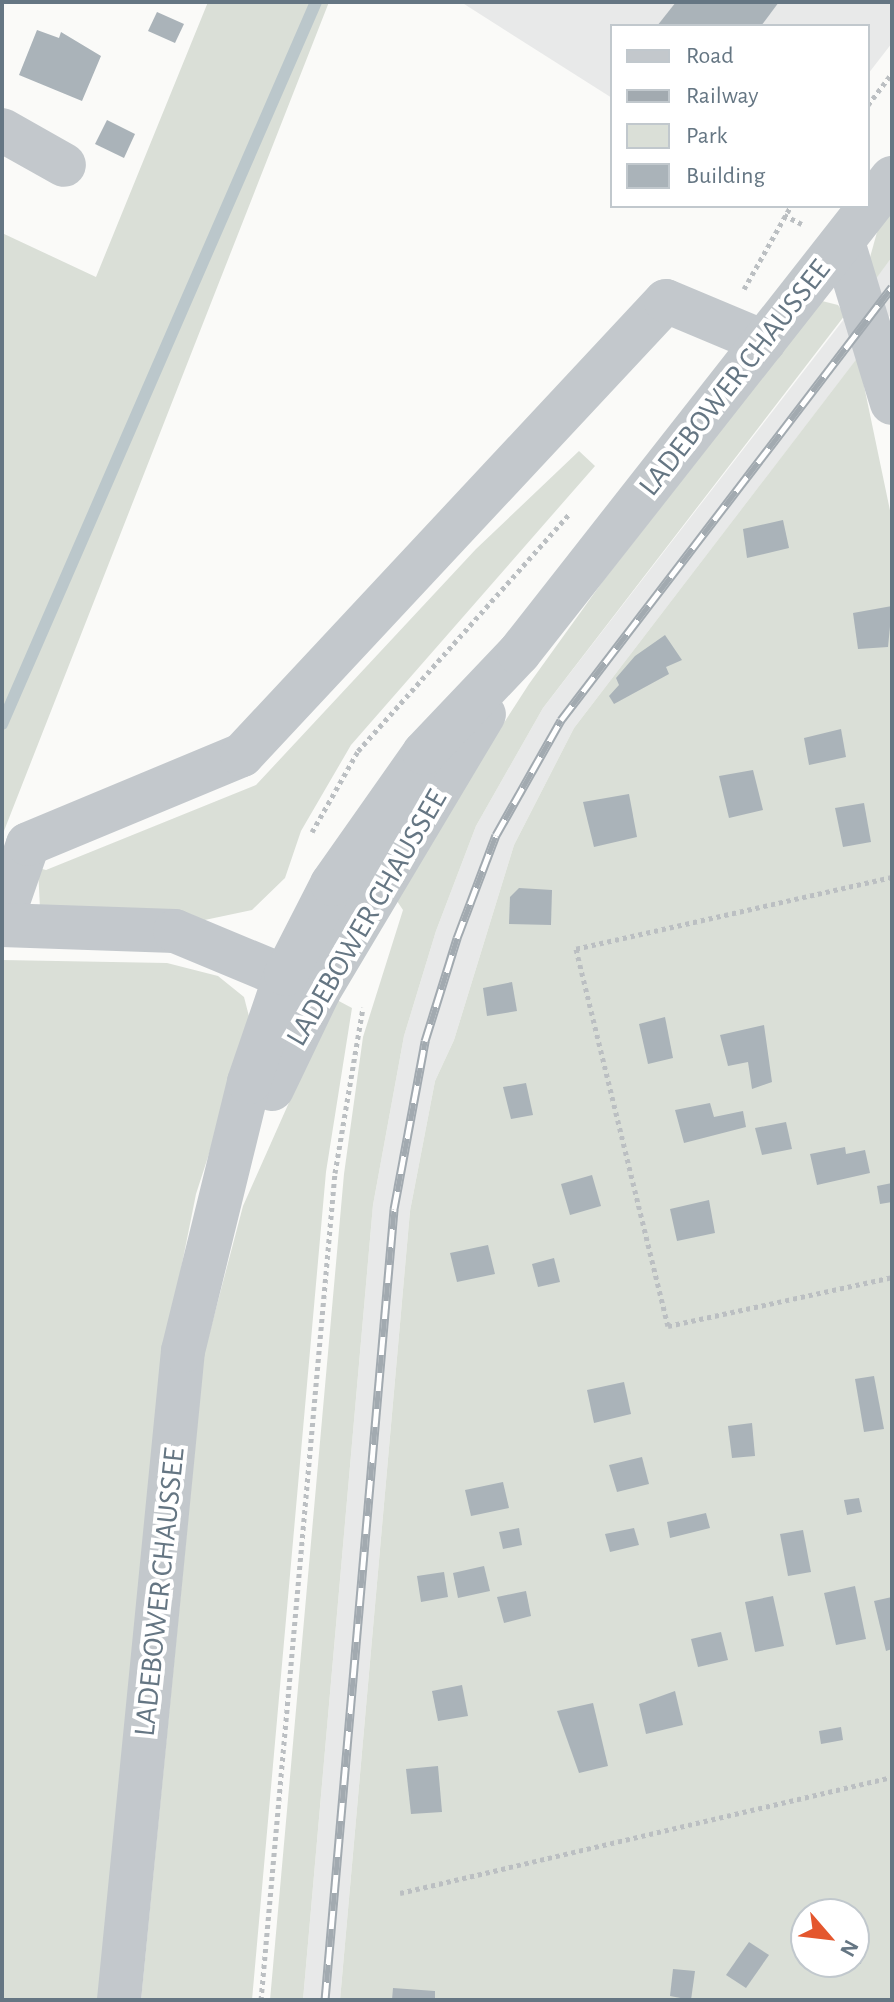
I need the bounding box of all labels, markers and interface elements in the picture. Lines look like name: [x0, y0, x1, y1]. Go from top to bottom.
legend: [610, 24, 870, 208]
text: Road: [686, 44, 734, 68]
text: Railway: [686, 84, 758, 108]
text: Park: [686, 124, 727, 148]
text: Building: [686, 164, 765, 188]
street label: LADEBOWER CHAUSSEE: [631, 253, 839, 503]
street label: LADEBOWER CHAUSSEE: [279, 783, 455, 1053]
street label: LADEBOWER CHAUSSEE: [127, 1446, 193, 1738]
north arrow: [790, 1898, 870, 1978]
text: N: [836, 1936, 863, 1960]

